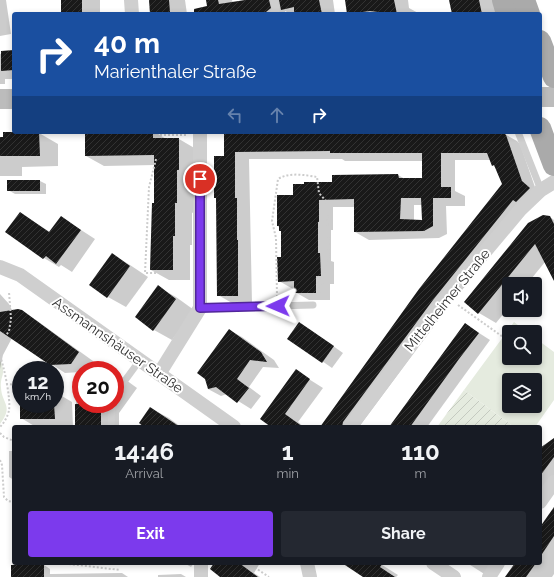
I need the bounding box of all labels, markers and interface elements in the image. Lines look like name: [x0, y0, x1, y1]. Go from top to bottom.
text: 40 m: [94, 27, 160, 60]
icon: right: [28, 28, 80, 80]
text: Marienthaler Straße: [94, 61, 256, 82]
icon: left: [224, 104, 246, 126]
icon: ahead: [266, 104, 288, 126]
icon: right: [308, 104, 330, 126]
pin: [183, 162, 217, 196]
icon: arrive: [189, 168, 211, 190]
street label: Mittelheimer Straße: [401, 246, 493, 354]
map controls: [502, 277, 542, 413]
button: sound: [502, 277, 542, 317]
position arrow: [257, 285, 299, 327]
street label: Assmannshäuser Straße: [50, 294, 186, 396]
button: search: [502, 325, 542, 365]
speed limit sign: 20: [72, 361, 124, 413]
text: 12: [27, 370, 49, 394]
button: layers: [502, 373, 542, 413]
text: km/h: [25, 391, 51, 402]
text: 14:46: [114, 437, 174, 466]
text: 1: [282, 437, 294, 466]
text: 110: [401, 437, 440, 466]
text: Arrival: [125, 466, 163, 481]
text: min: [276, 466, 299, 481]
text: m: [414, 466, 426, 481]
button: Exit: [28, 511, 273, 557]
button: Share: [281, 511, 526, 557]

